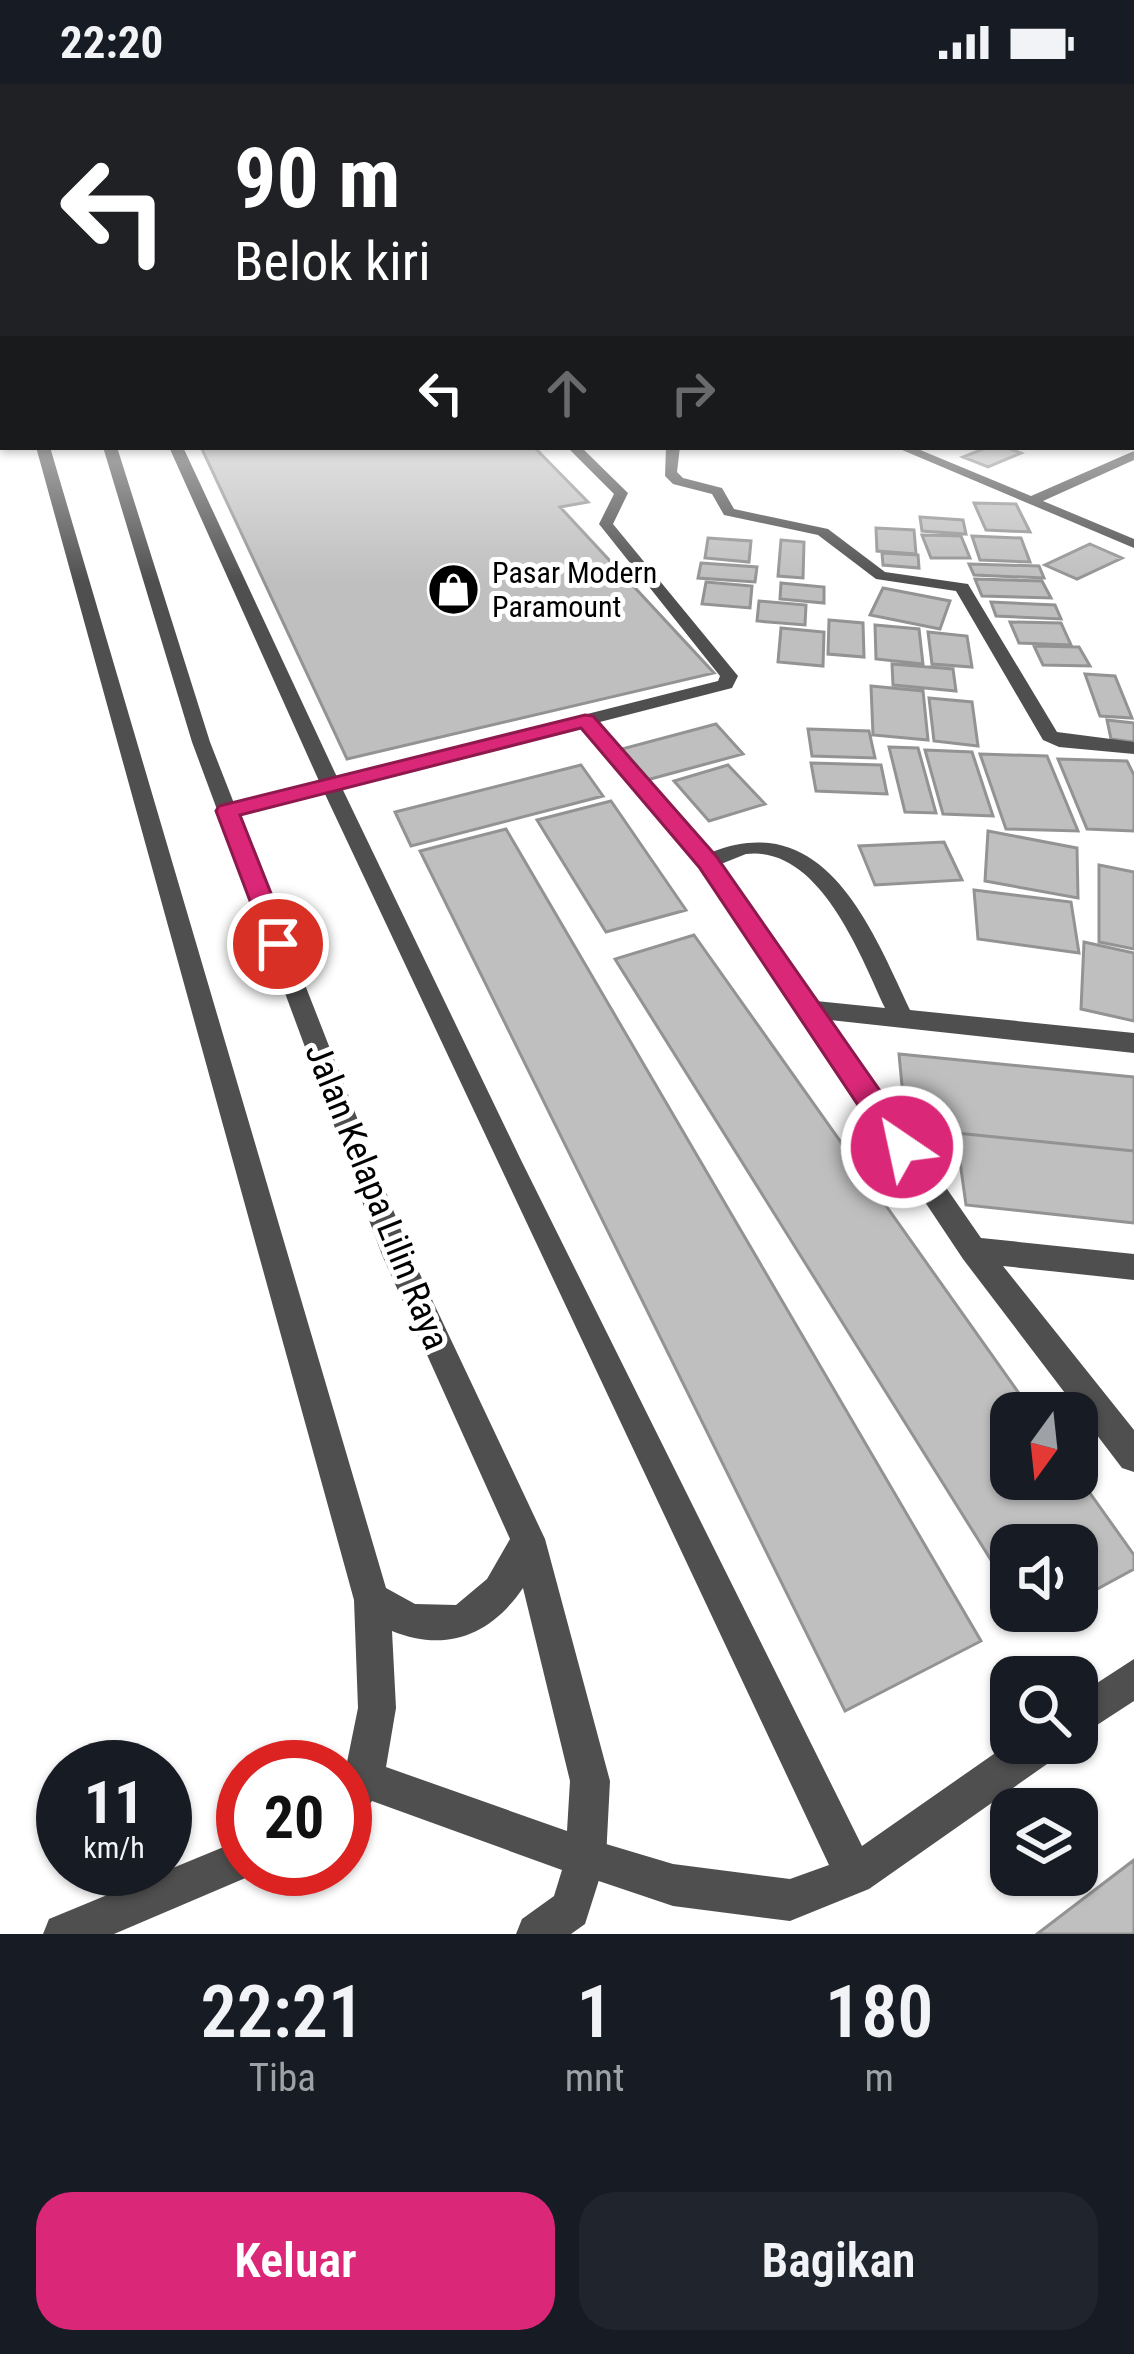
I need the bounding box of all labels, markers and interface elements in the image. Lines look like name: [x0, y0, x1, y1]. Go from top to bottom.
text: 22:20: [60, 16, 163, 69]
text: 90 m: [234, 129, 401, 228]
icon: left: [36, 132, 192, 288]
text: Belok kiri: [234, 230, 431, 293]
icon: left: [408, 360, 474, 426]
icon: ahead: [534, 360, 600, 426]
icon: right: [660, 360, 726, 426]
place label: Pasar Modern Paramount: [492, 555, 657, 624]
shop icon: Pasar Modern Paramount: [425, 562, 481, 618]
pin: [227, 893, 329, 995]
icon: arrive: [245, 911, 311, 977]
street label: Jalan Kelapa Lilin Raya: [296, 1037, 458, 1356]
position arrow: [839, 1084, 965, 1210]
north arrow: [990, 1392, 1098, 1500]
map controls: [990, 1392, 1098, 1896]
button: sound: [990, 1524, 1098, 1632]
button: search: [990, 1656, 1098, 1764]
speed limit sign: 20: [216, 1740, 372, 1896]
text: 11: [84, 1767, 144, 1838]
button: layers: [990, 1788, 1098, 1896]
text: km/h: [83, 1830, 145, 1865]
text: 22:21: [200, 1970, 364, 2055]
text: 1: [577, 1970, 613, 2055]
text: 180: [825, 1970, 934, 2055]
text: Tiba: [249, 2055, 316, 2101]
text: mnt: [565, 2055, 625, 2101]
text: m: [865, 2055, 894, 2101]
button: Keluar: [36, 2192, 555, 2330]
button: Bagikan: [579, 2192, 1098, 2330]

